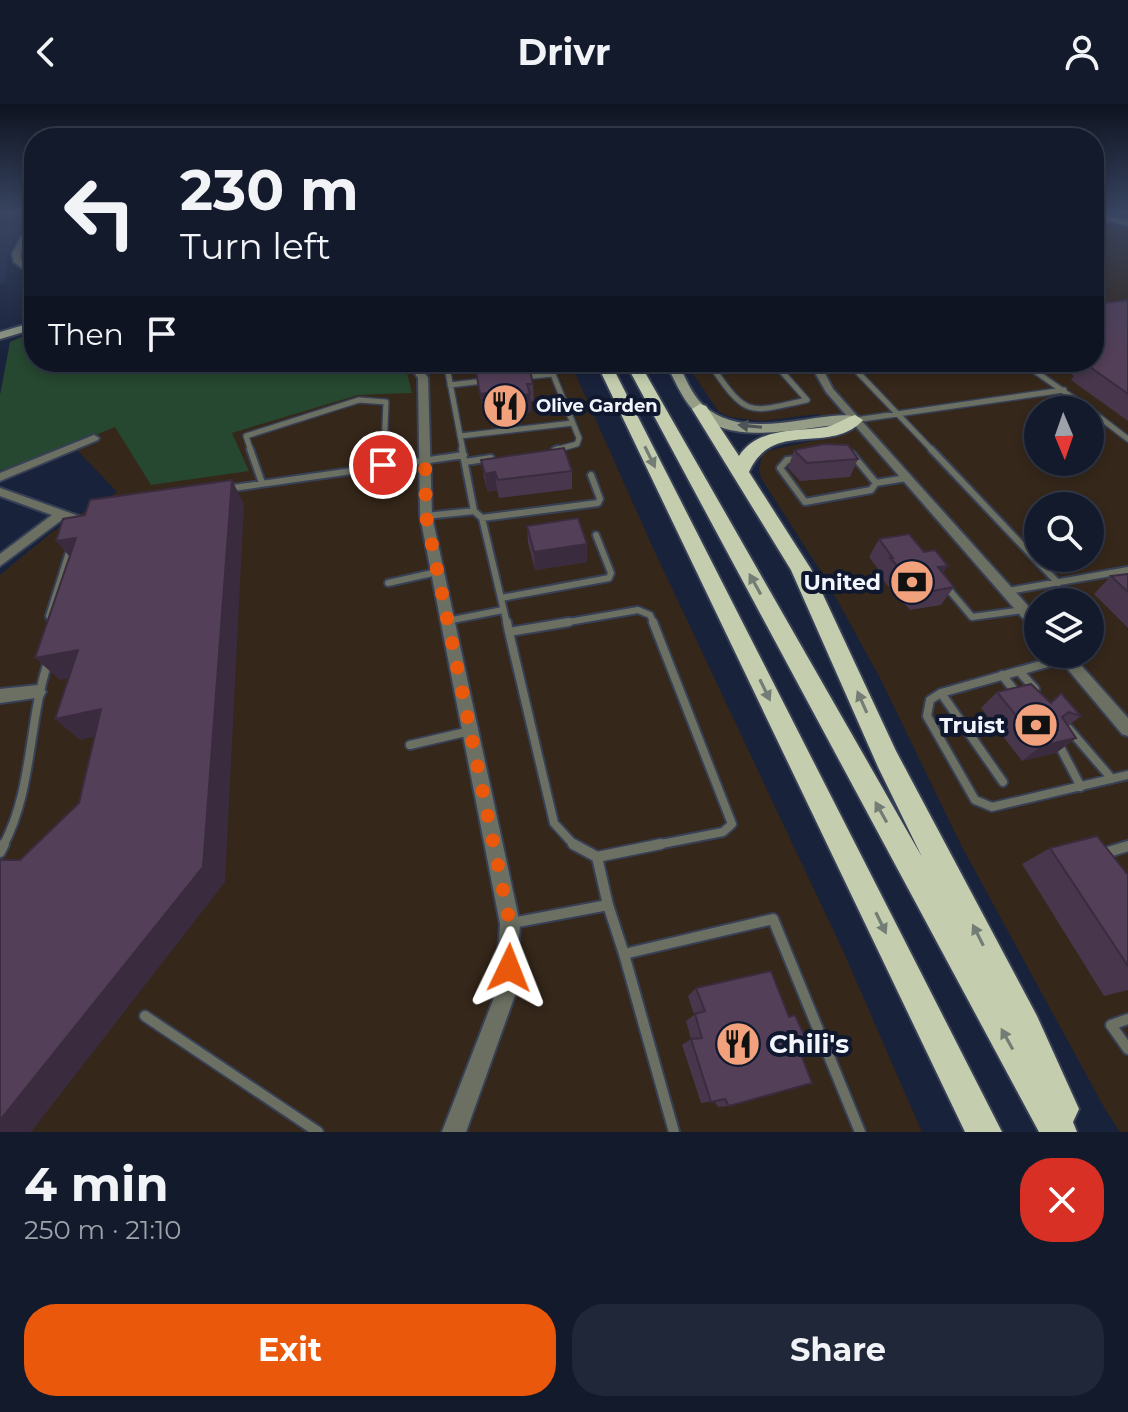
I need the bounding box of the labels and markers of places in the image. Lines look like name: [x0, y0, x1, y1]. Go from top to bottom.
restaurant icon: Olive Garden: [481, 382, 529, 430]
place label: Olive Garden: [536, 395, 658, 417]
pin: [349, 431, 417, 499]
bank icon: United: [888, 558, 936, 606]
place label: United: [804, 569, 881, 596]
bank icon: Truist: [1012, 701, 1060, 749]
place label: Truist: [939, 712, 1005, 739]
restaurant icon: Chili's: [714, 1020, 762, 1068]
place label: Chili's: [769, 1028, 849, 1060]

